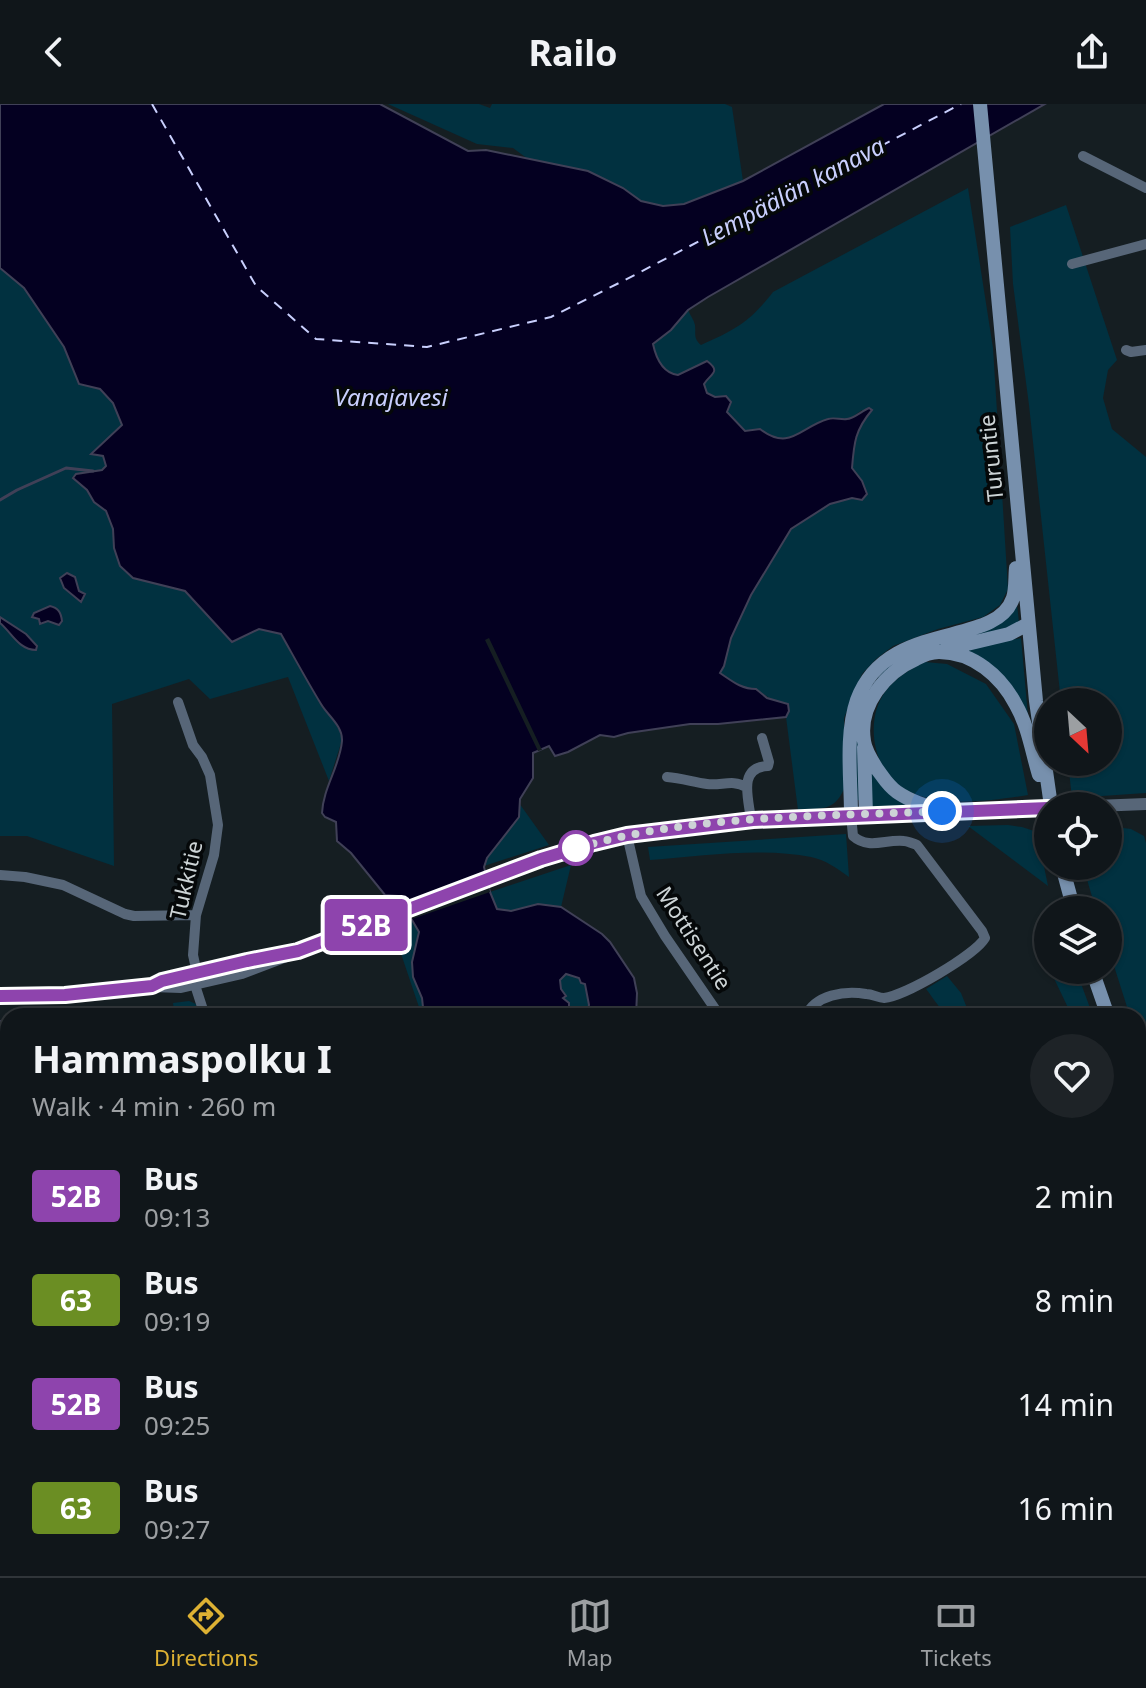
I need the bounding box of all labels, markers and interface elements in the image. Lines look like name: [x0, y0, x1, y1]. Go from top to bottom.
text: Railo: [528, 28, 618, 77]
icon: back: [32, 30, 76, 74]
icon: share: [1070, 30, 1114, 74]
water label: Lempäälän kanava: [695, 128, 890, 253]
water label: Vanajavesi: [334, 380, 449, 413]
street label: Turuntie: [971, 413, 1009, 503]
north arrow: [1034, 688, 1122, 776]
map controls: [1034, 688, 1122, 984]
your location: [922, 791, 962, 831]
button: locate: [1034, 792, 1122, 880]
unlabelled marker: [559, 831, 593, 865]
street label: Tukkitie: [161, 837, 209, 922]
street label: Mottisentie: [650, 880, 739, 995]
button: layers: [1034, 896, 1122, 984]
line badge: 52B: [320, 899, 412, 951]
text: 52B: [341, 906, 391, 944]
text: Hammaspolku I: [32, 1032, 332, 1084]
button: heart: [1030, 1034, 1114, 1118]
text: Walk · 4 min · 260 m: [32, 1088, 276, 1124]
text: Bus: [144, 1158, 199, 1199]
text: 2 min: [1035, 1176, 1114, 1217]
text: 52B: [51, 1177, 101, 1215]
text: 09:13: [144, 1199, 210, 1235]
text: Bus: [144, 1262, 199, 1303]
text: 8 min: [1035, 1280, 1114, 1321]
text: 63: [60, 1281, 92, 1319]
text: 09:19: [144, 1303, 210, 1339]
text: Bus: [144, 1366, 199, 1407]
text: 14 min: [1018, 1384, 1114, 1425]
text: 52B: [51, 1385, 101, 1423]
text: 09:25: [144, 1407, 210, 1443]
text: Bus: [144, 1470, 199, 1511]
text: 16 min: [1018, 1488, 1114, 1529]
text: 63: [60, 1489, 92, 1527]
text: 09:27: [144, 1511, 210, 1547]
tab: Directions: [154, 1594, 259, 1672]
tab: Map: [567, 1594, 613, 1672]
tab: Tickets: [921, 1594, 992, 1672]

